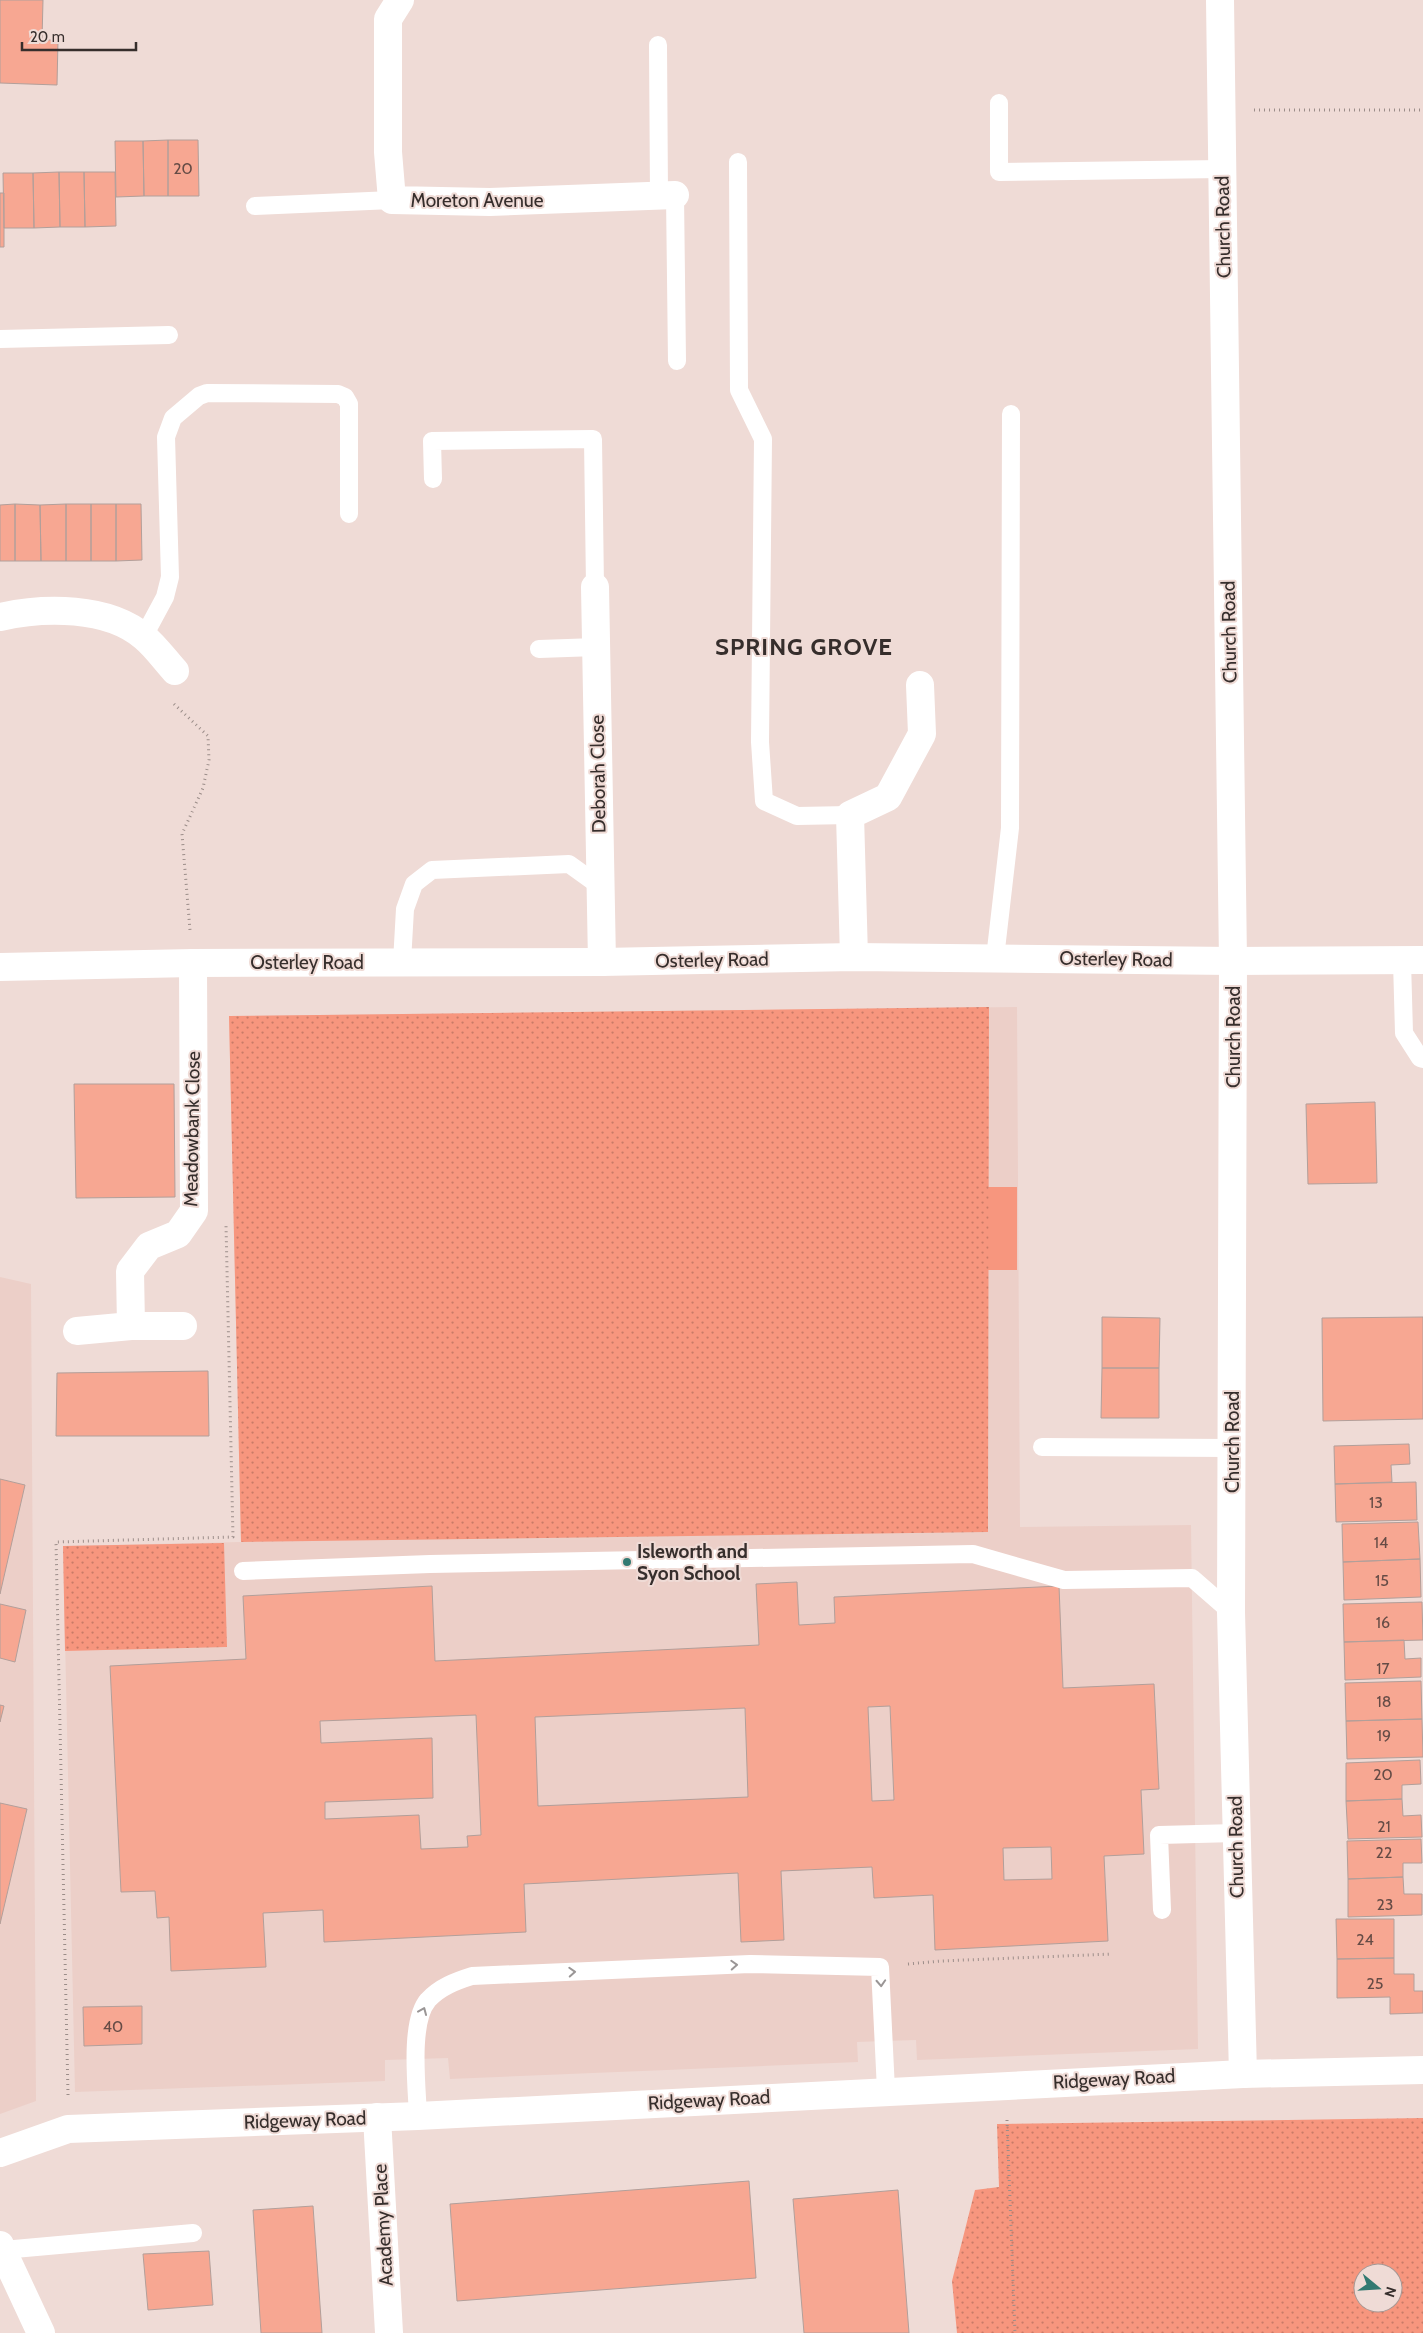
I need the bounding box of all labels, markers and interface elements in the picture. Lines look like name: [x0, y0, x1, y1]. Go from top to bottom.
scale bar: [22, 20, 136, 52]
text: 20 m: [30, 28, 65, 46]
house number: 20: [173, 159, 193, 178]
street label: Church Road: [1211, 176, 1235, 278]
street label: Moreton Avenue: [410, 189, 544, 212]
street label: Church Road: [1217, 581, 1241, 683]
district label: SPRING GROVE: [715, 632, 893, 661]
street label: Deborah Close: [585, 714, 611, 833]
street label: Osterley Road: [1059, 947, 1173, 971]
street label: Osterley Road: [655, 948, 769, 972]
street label: Osterley Road: [250, 951, 364, 974]
street label: Church Road: [1222, 986, 1245, 1088]
street label: Meadowbank Close: [179, 1051, 205, 1207]
street label: Church Road: [1221, 1391, 1244, 1493]
house number: 13: [1369, 1493, 1383, 1512]
house number: 14: [1374, 1533, 1388, 1552]
place label: Isleworth and Syon School: [637, 1540, 748, 1585]
marker: Isleworth and Syon School: [621, 1556, 633, 1568]
house number: 15: [1375, 1571, 1389, 1590]
house number: 16: [1376, 1613, 1390, 1632]
house number: 17: [1376, 1659, 1390, 1678]
house number: 18: [1377, 1692, 1391, 1711]
house number: 19: [1377, 1726, 1391, 1745]
house number: 20: [1373, 1765, 1393, 1784]
street label: Church Road: [1224, 1796, 1248, 1898]
house number: 21: [1377, 1817, 1391, 1836]
house number: 22: [1376, 1843, 1392, 1862]
house number: 23: [1376, 1895, 1394, 1914]
house number: 24: [1356, 1930, 1374, 1949]
one-way arrow: [730, 1959, 738, 1970]
one-way arrow: [568, 1967, 576, 1977]
house number: 25: [1366, 1974, 1384, 1993]
one-way arrow: [876, 1980, 887, 1988]
one-way arrow: [416, 2007, 427, 2016]
house number: 40: [103, 2017, 123, 2036]
street label: Ridgeway Road: [1052, 2064, 1176, 2094]
street label: Ridgeway Road: [647, 2085, 771, 2115]
street label: Ridgeway Road: [243, 2106, 367, 2134]
street label: Academy Place: [368, 2163, 398, 2287]
north arrow: [1353, 2263, 1403, 2313]
text: N: [1380, 2285, 1400, 2300]

